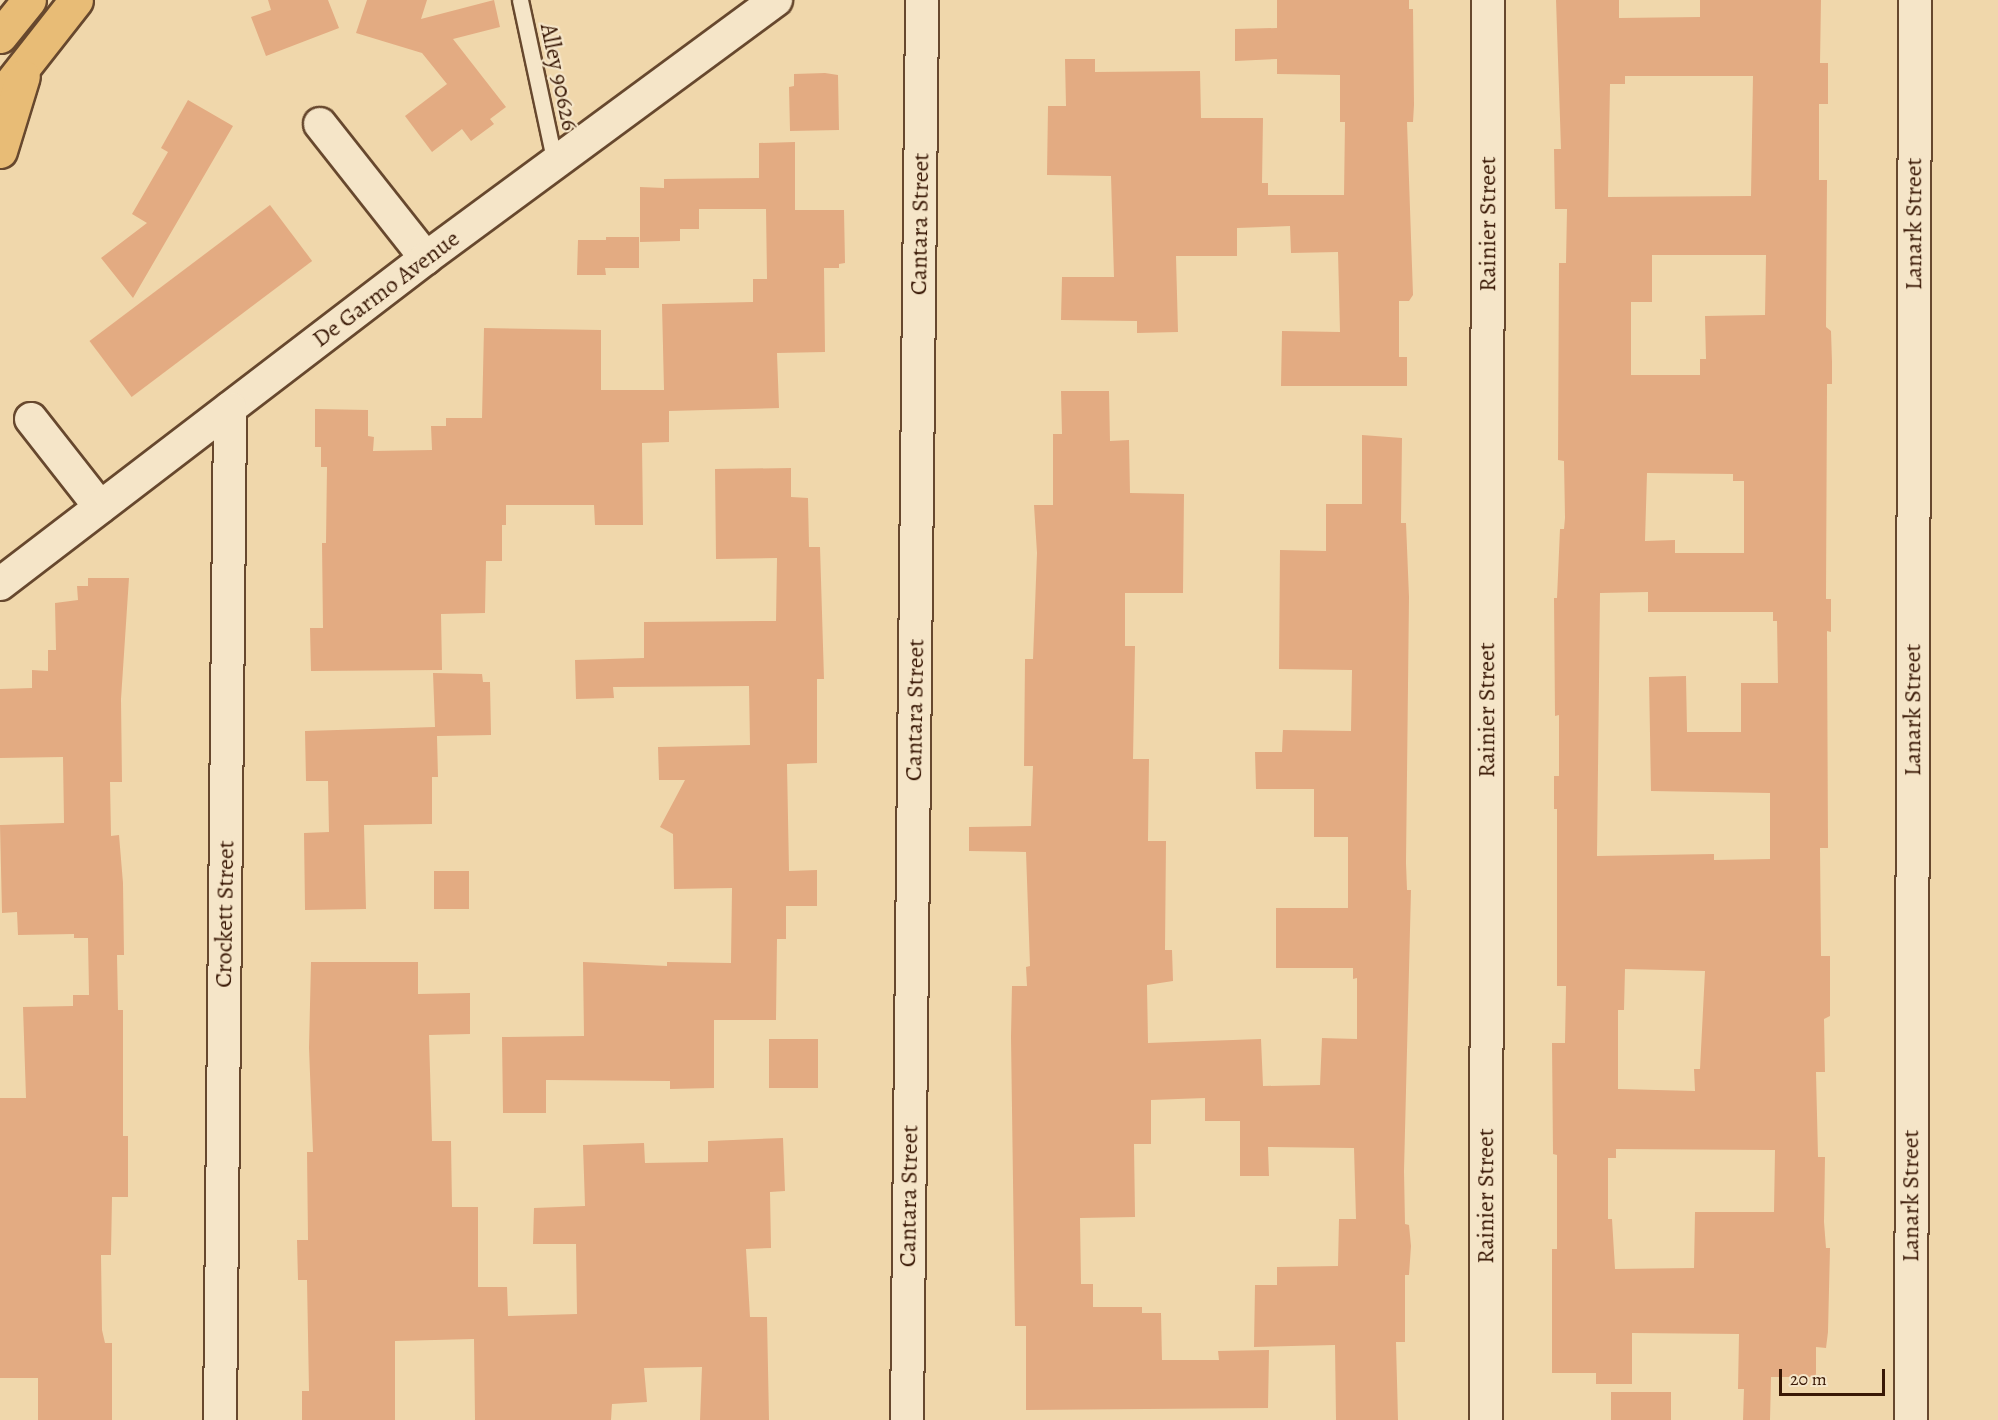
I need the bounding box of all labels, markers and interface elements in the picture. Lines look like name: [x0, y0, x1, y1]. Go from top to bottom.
street label: Alley 90626: [534, 21, 584, 133]
street label: Cantara Street: [904, 153, 936, 295]
street label: Rainier Street: [1474, 156, 1502, 292]
street label: Lanark Street: [1900, 158, 1928, 290]
street label: De Garmo Avenue: [307, 224, 465, 354]
street label: Cantara Street: [899, 639, 931, 781]
street label: Rainier Street: [1473, 642, 1501, 778]
street label: Lanark Street: [1899, 644, 1927, 776]
street label: Crockett Street: [209, 840, 241, 988]
street label: Cantara Street: [893, 1125, 925, 1267]
street label: Rainier Street: [1472, 1128, 1500, 1264]
street label: Lanark Street: [1897, 1130, 1925, 1262]
scale bar: [1782, 1357, 1888, 1395]
text: 20 m: [1790, 1367, 1827, 1391]

